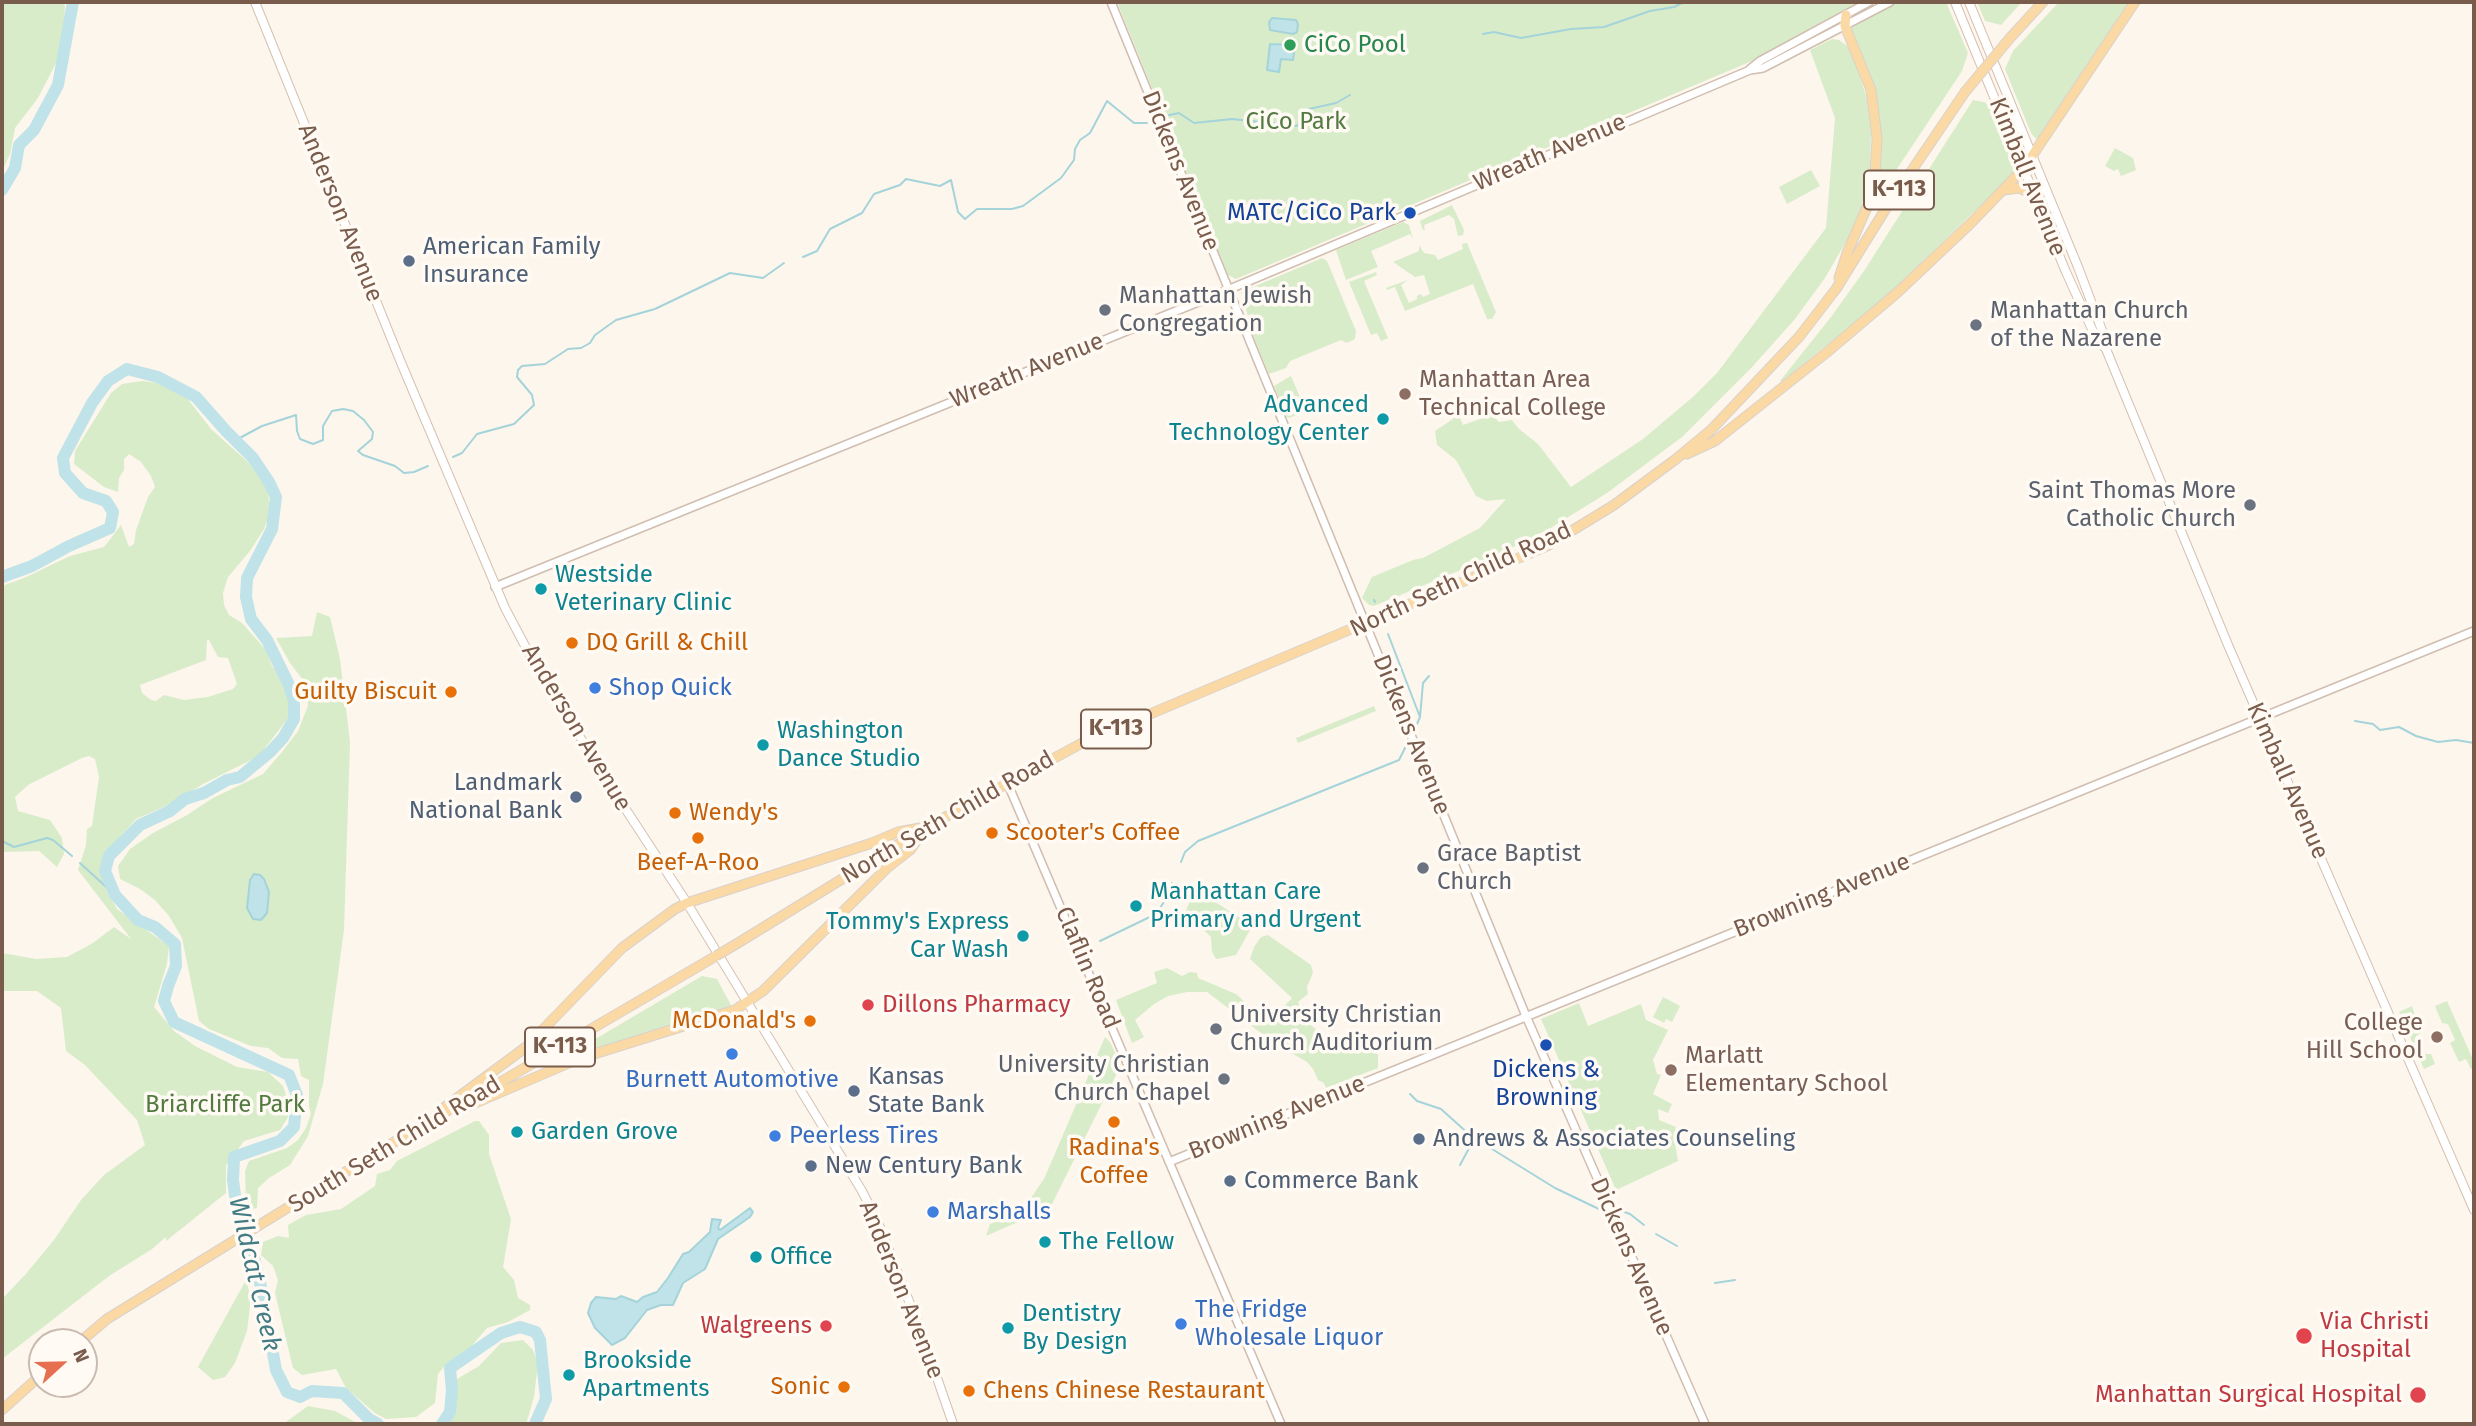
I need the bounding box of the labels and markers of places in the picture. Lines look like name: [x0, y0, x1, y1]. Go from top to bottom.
place label: CiCo Pool: [1304, 31, 1406, 59]
marker: CiCo Pool: [1282, 37, 1298, 53]
place label: MATC/CiCo Park: [1227, 199, 1396, 227]
marker: MATC/CiCo Park: [1402, 205, 1418, 221]
place label: American Family Insurance: [423, 233, 600, 289]
marker: American Family Insurance: [401, 253, 417, 269]
place label: Manhattan Jewish Congregation: [1119, 282, 1312, 338]
place label: Manhattan Church of the Nazarene: [1990, 297, 2189, 353]
marker: Manhattan Jewish Congregation: [1097, 302, 1113, 318]
marker: Manhattan Church of the Nazarene: [1968, 317, 1984, 333]
place label: Manhattan Area Technical College: [1419, 366, 1606, 422]
marker: Manhattan Area Technical College: [1397, 386, 1413, 402]
place label: Advanced Technology Center: [1169, 391, 1369, 447]
marker: Advanced Technology Center: [1375, 411, 1391, 427]
place label: Saint Thomas More Catholic Church: [2028, 477, 2236, 533]
marker: Saint Thomas More Catholic Church: [2242, 497, 2258, 513]
place label: Westside Veterinary Clinic: [555, 561, 732, 617]
marker: Westside Veterinary Clinic: [533, 581, 549, 597]
place label: DQ Grill & Chill: [586, 629, 748, 657]
marker: DQ Grill & Chill: [564, 635, 580, 651]
place label: Shop Quick: [609, 674, 732, 702]
place label: Guilty Biscuit: [294, 678, 437, 706]
marker: Shop Quick: [587, 680, 603, 696]
marker: Guilty Biscuit: [443, 684, 459, 700]
place label: Washington Dance Studio: [777, 717, 921, 773]
marker: Washington Dance Studio: [755, 737, 771, 753]
place label: Landmark National Bank: [409, 769, 562, 825]
marker: Landmark National Bank: [568, 789, 584, 805]
place label: Wendy's: [689, 799, 778, 827]
marker: Wendy's: [667, 805, 683, 821]
place label: Scooter's Coffee: [1006, 819, 1180, 847]
marker: Scooter's Coffee: [984, 825, 1000, 841]
marker: Beef-A-Roo: [690, 830, 706, 846]
place label: Grace Baptist Church: [1437, 840, 1581, 896]
place label: Beef-A-Roo: [636, 849, 760, 877]
marker: Grace Baptist Church: [1415, 860, 1431, 876]
place label: Manhattan Care Primary and Urgent: [1150, 878, 1361, 934]
marker: Manhattan Care Primary and Urgent: [1128, 898, 1144, 914]
place label: Tommy's Express Car Wash: [826, 908, 1009, 964]
marker: Tommy's Express Car Wash: [1015, 928, 1031, 944]
place label: Dillons Pharmacy: [882, 991, 1071, 1019]
marker: Dillons Pharmacy: [860, 997, 876, 1013]
place label: University Christian Church Auditorium: [1230, 1001, 1442, 1057]
place label: McDonald's: [672, 1007, 796, 1035]
place label: College Hill School: [2306, 1009, 2423, 1065]
marker: McDonald's: [802, 1013, 818, 1029]
marker: University Christian Church Auditorium: [1208, 1021, 1224, 1037]
marker: College Hill School: [2429, 1029, 2445, 1045]
marker: Dickens & Browning: [1538, 1037, 1554, 1053]
place label: Marlatt Elementary School: [1685, 1042, 1888, 1098]
marker: Burnett Automotive: [724, 1046, 740, 1062]
place label: University Christian Church Chapel: [998, 1051, 1210, 1107]
place label: Dickens & Browning: [1492, 1056, 1600, 1112]
marker: Marlatt Elementary School: [1663, 1062, 1679, 1078]
place label: Kansas State Bank: [868, 1063, 984, 1119]
place label: Burnett Automotive: [625, 1066, 839, 1094]
marker: University Christian Church Chapel: [1216, 1071, 1232, 1087]
marker: Kansas State Bank: [846, 1083, 862, 1099]
marker: Radina's Coffee: [1106, 1114, 1122, 1130]
place label: Garden Grove: [531, 1118, 678, 1146]
place label: Peerless Tires: [789, 1122, 938, 1150]
marker: Garden Grove: [509, 1124, 525, 1140]
place label: Andrews & Associates Counseling: [1433, 1125, 1795, 1153]
marker: Peerless Tires: [767, 1128, 783, 1144]
marker: Andrews & Associates Counseling: [1411, 1131, 1427, 1147]
place label: Radina's Coffee: [1068, 1134, 1160, 1190]
place label: New Century Bank: [825, 1152, 1022, 1180]
marker: New Century Bank: [803, 1158, 819, 1174]
place label: Commerce Bank: [1244, 1167, 1418, 1195]
marker: Commerce Bank: [1222, 1173, 1238, 1189]
place label: Marshalls: [947, 1198, 1051, 1226]
marker: Marshalls: [925, 1204, 941, 1220]
place label: The Fellow: [1059, 1228, 1174, 1256]
marker: The Fellow: [1037, 1234, 1053, 1250]
place label: Office: [770, 1243, 833, 1271]
marker: Office: [748, 1249, 764, 1265]
place label: The Fridge Wholesale Liquor: [1195, 1296, 1383, 1352]
place label: Dentistry By Design: [1022, 1300, 1128, 1356]
place label: Via Christi Hospital: [2320, 1308, 2429, 1364]
place label: Walgreens: [701, 1312, 812, 1340]
marker: The Fridge Wholesale Liquor: [1173, 1316, 1189, 1332]
marker: Walgreens: [818, 1318, 834, 1334]
marker: Dentistry By Design: [1000, 1320, 1016, 1336]
marker: Via Christi Hospital: [2294, 1326, 2314, 1346]
place label: Brookside Apartments: [583, 1347, 709, 1403]
marker: Brookside Apartments: [561, 1367, 577, 1383]
place label: Sonic: [771, 1373, 830, 1401]
place label: Chens Chinese Restaurant: [983, 1377, 1265, 1405]
marker: Sonic: [836, 1379, 852, 1395]
place label: Manhattan Surgical Hospital: [2095, 1381, 2402, 1409]
marker: Chens Chinese Restaurant: [961, 1383, 977, 1399]
marker: Manhattan Surgical Hospital: [2408, 1385, 2428, 1405]

